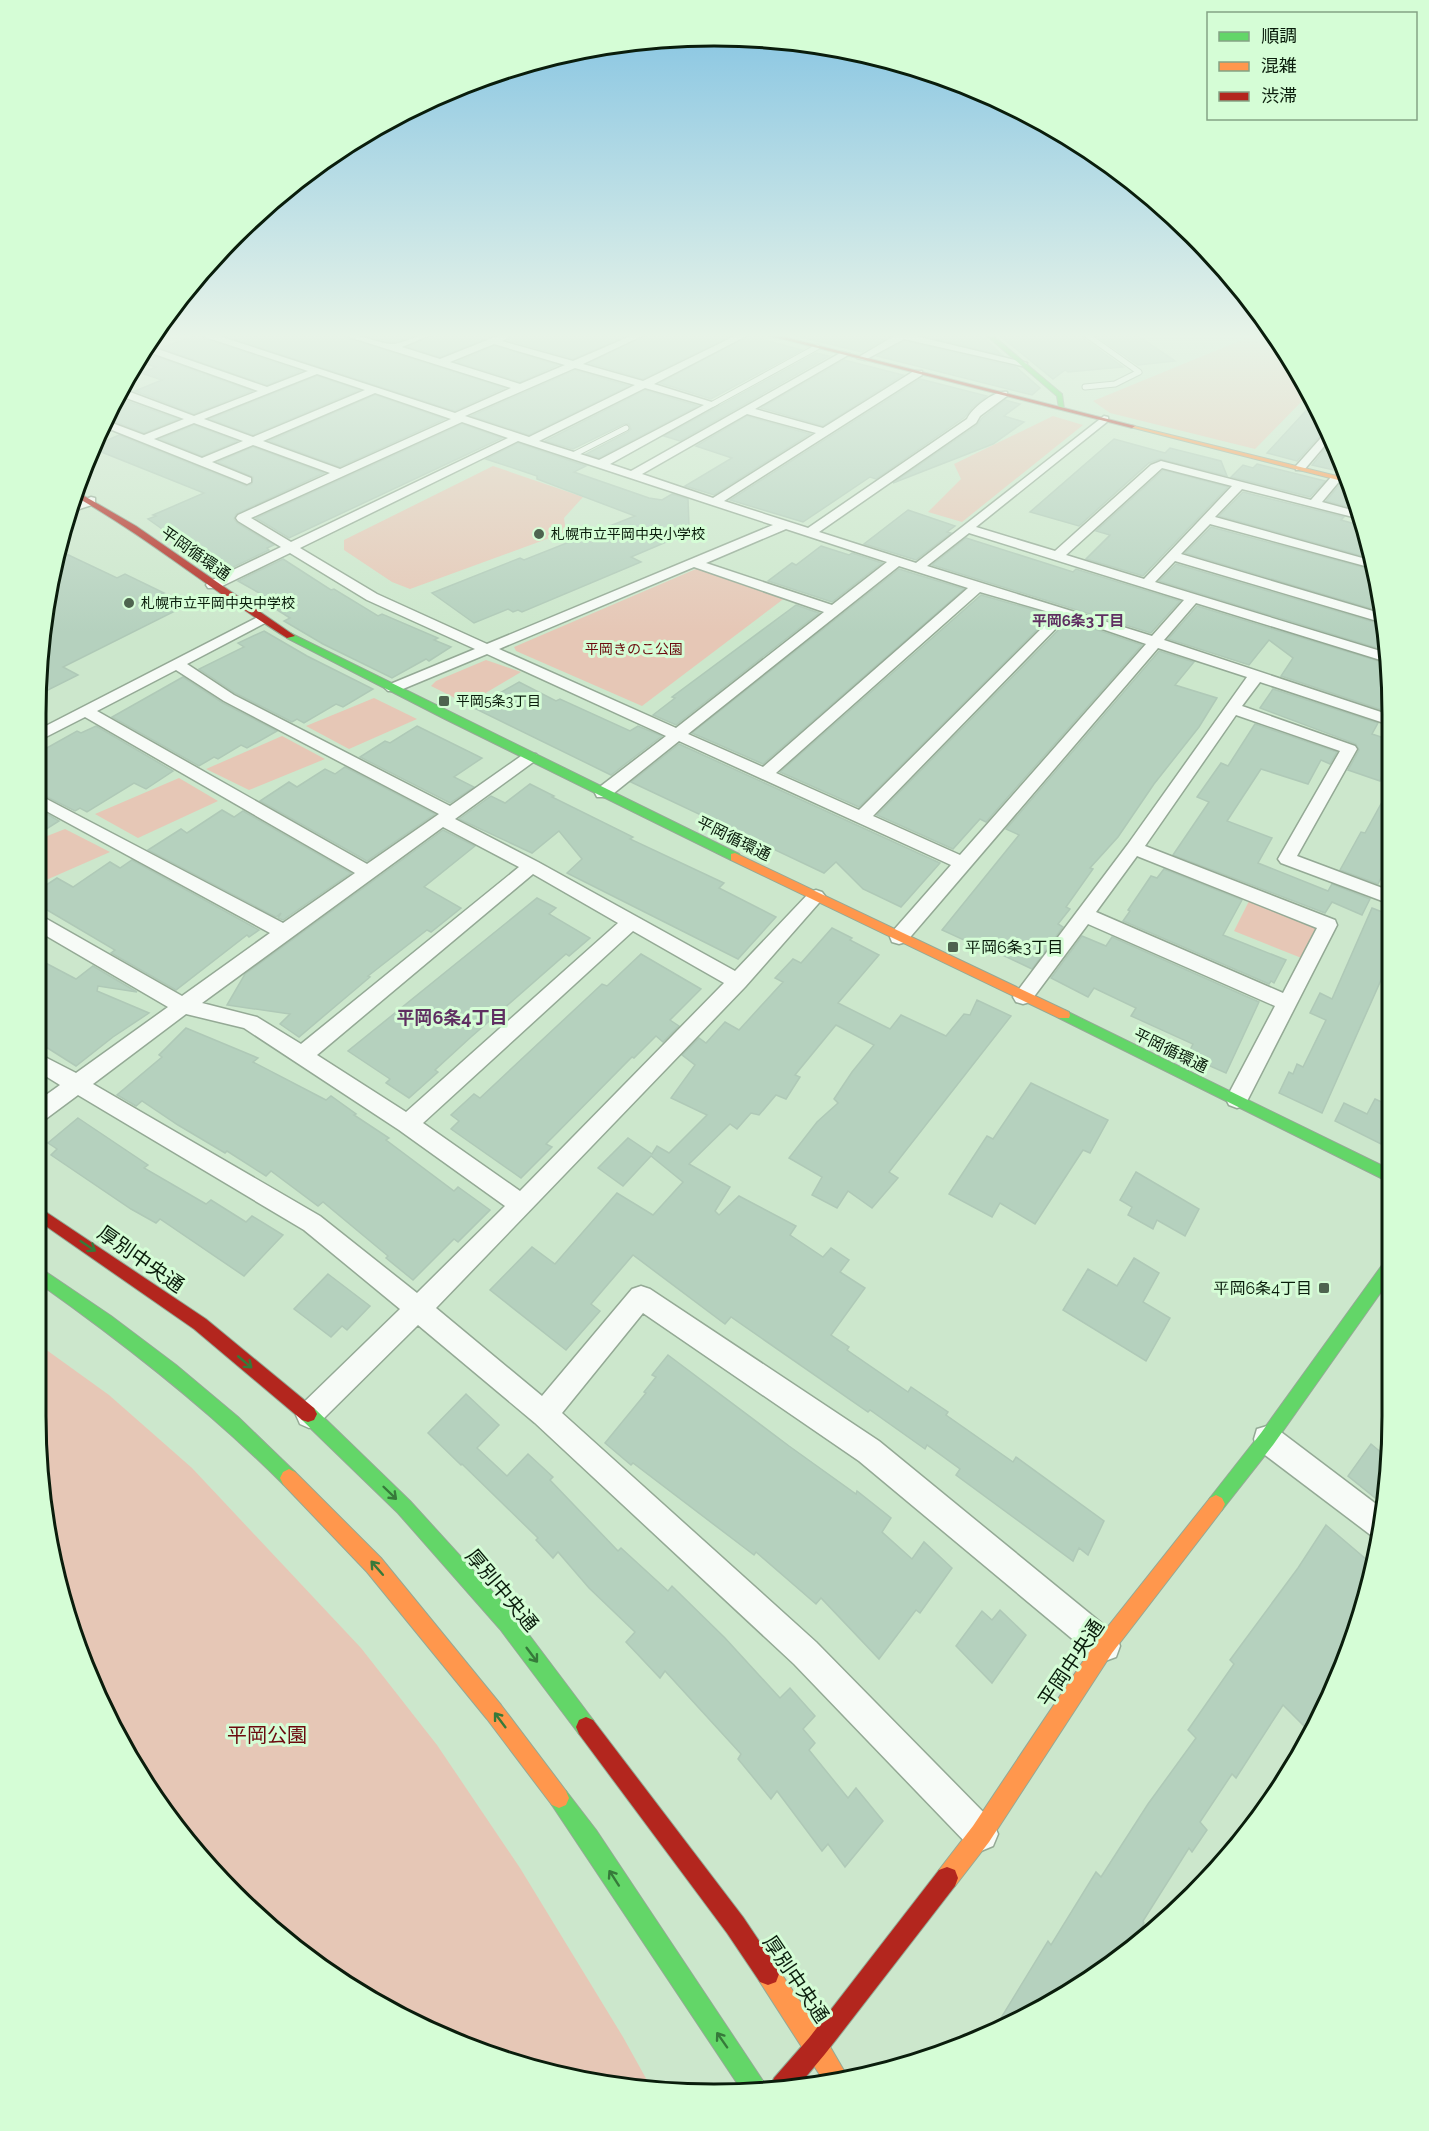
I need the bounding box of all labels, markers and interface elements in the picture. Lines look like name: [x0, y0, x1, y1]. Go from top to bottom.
legend: [1207, 12, 1417, 120]
text: 順調: [1261, 25, 1297, 46]
text: 混雑: [1261, 55, 1297, 76]
text: 渋滞: [1261, 85, 1297, 106]
street label: 平岡循環通: [157, 523, 234, 584]
place label: 札幌市立平岡中央小学校: [551, 526, 705, 542]
marker: 札幌市立平岡中央小学校: [532, 527, 546, 541]
place label: 札幌市立平岡中央中学校: [141, 595, 295, 611]
marker: 札幌市立平岡中央中学校: [122, 596, 136, 610]
district label: 平岡6条3丁目: [1032, 612, 1124, 630]
park label: 平岡きのこ公園: [585, 641, 683, 657]
place label: 平岡5条3丁目: [456, 693, 541, 709]
marker: 平岡5条3丁目: [437, 694, 451, 708]
street label: 平岡循環通: [694, 812, 774, 865]
place label: 平岡6条3丁目: [965, 938, 1063, 957]
marker: 平岡6条3丁目: [946, 940, 960, 954]
district label: 平岡6条4丁目: [396, 1007, 508, 1028]
street label: 平岡循環通: [1131, 1024, 1211, 1077]
street label: 厚別中央通: [93, 1220, 189, 1298]
one-way arrow: [80, 1240, 96, 1252]
place label: 平岡6条4丁目: [1214, 1279, 1312, 1298]
marker: 平岡6条4丁目: [1317, 1281, 1331, 1295]
one-way arrow: [237, 1355, 253, 1368]
one-way arrow: [382, 1485, 397, 1500]
street label: 厚別中央通: [461, 1544, 543, 1636]
one-way arrow: [370, 1561, 384, 1576]
street label: 平岡中央通: [1033, 1615, 1109, 1711]
one-way arrow: [525, 1647, 538, 1663]
one-way arrow: [493, 1712, 506, 1728]
park label: 平岡公園: [227, 1723, 307, 1747]
one-way arrow: [608, 1870, 620, 1886]
street label: 厚別中央通: [758, 1931, 834, 2027]
one-way arrow: [716, 2032, 728, 2049]

